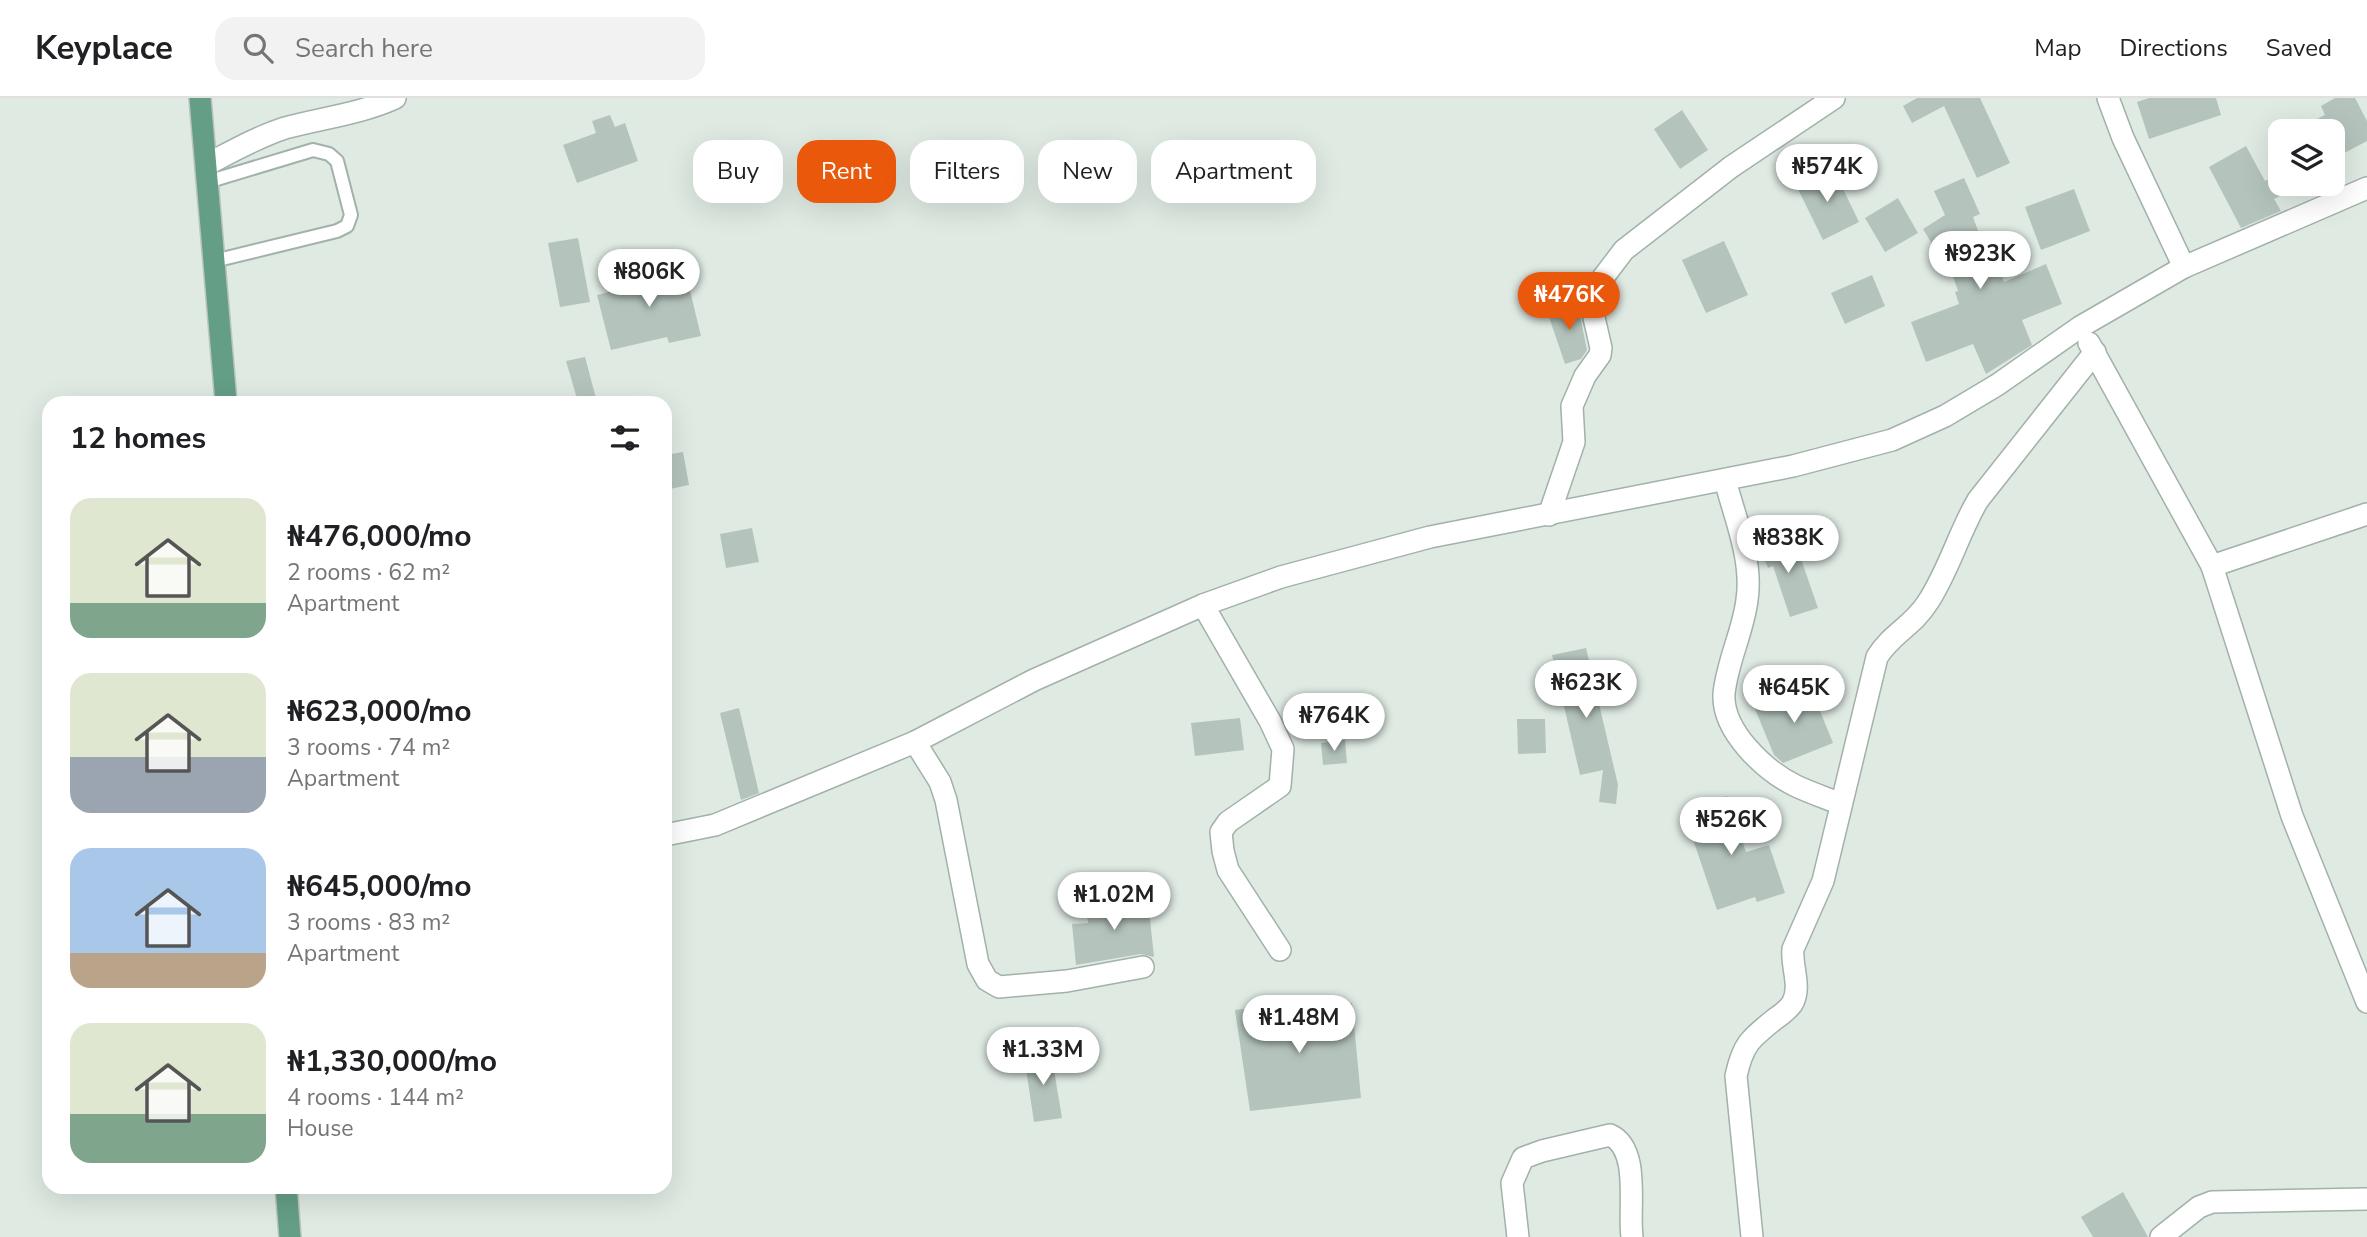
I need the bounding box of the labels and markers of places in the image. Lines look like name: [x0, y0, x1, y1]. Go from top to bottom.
pin: ₦574K: [1778, 144, 1876, 204]
pin: ₦923K: [1931, 232, 2029, 291]
pin: ₦806K: [600, 250, 698, 309]
pin: ₦476K: [1520, 272, 1618, 332]
pin: ₦838K: [1739, 516, 1837, 575]
pin: ₦623K: [1537, 660, 1635, 720]
pin: ₦645K: [1745, 666, 1843, 725]
pin: ₦764K: [1285, 694, 1383, 753]
pin: ₦526K: [1682, 798, 1780, 857]
pin: ₦1.02M: [1057, 872, 1171, 932]
pin: ₦1.48M: [1242, 996, 1356, 1055]
pin: ₦1.33M: [986, 1028, 1100, 1087]

